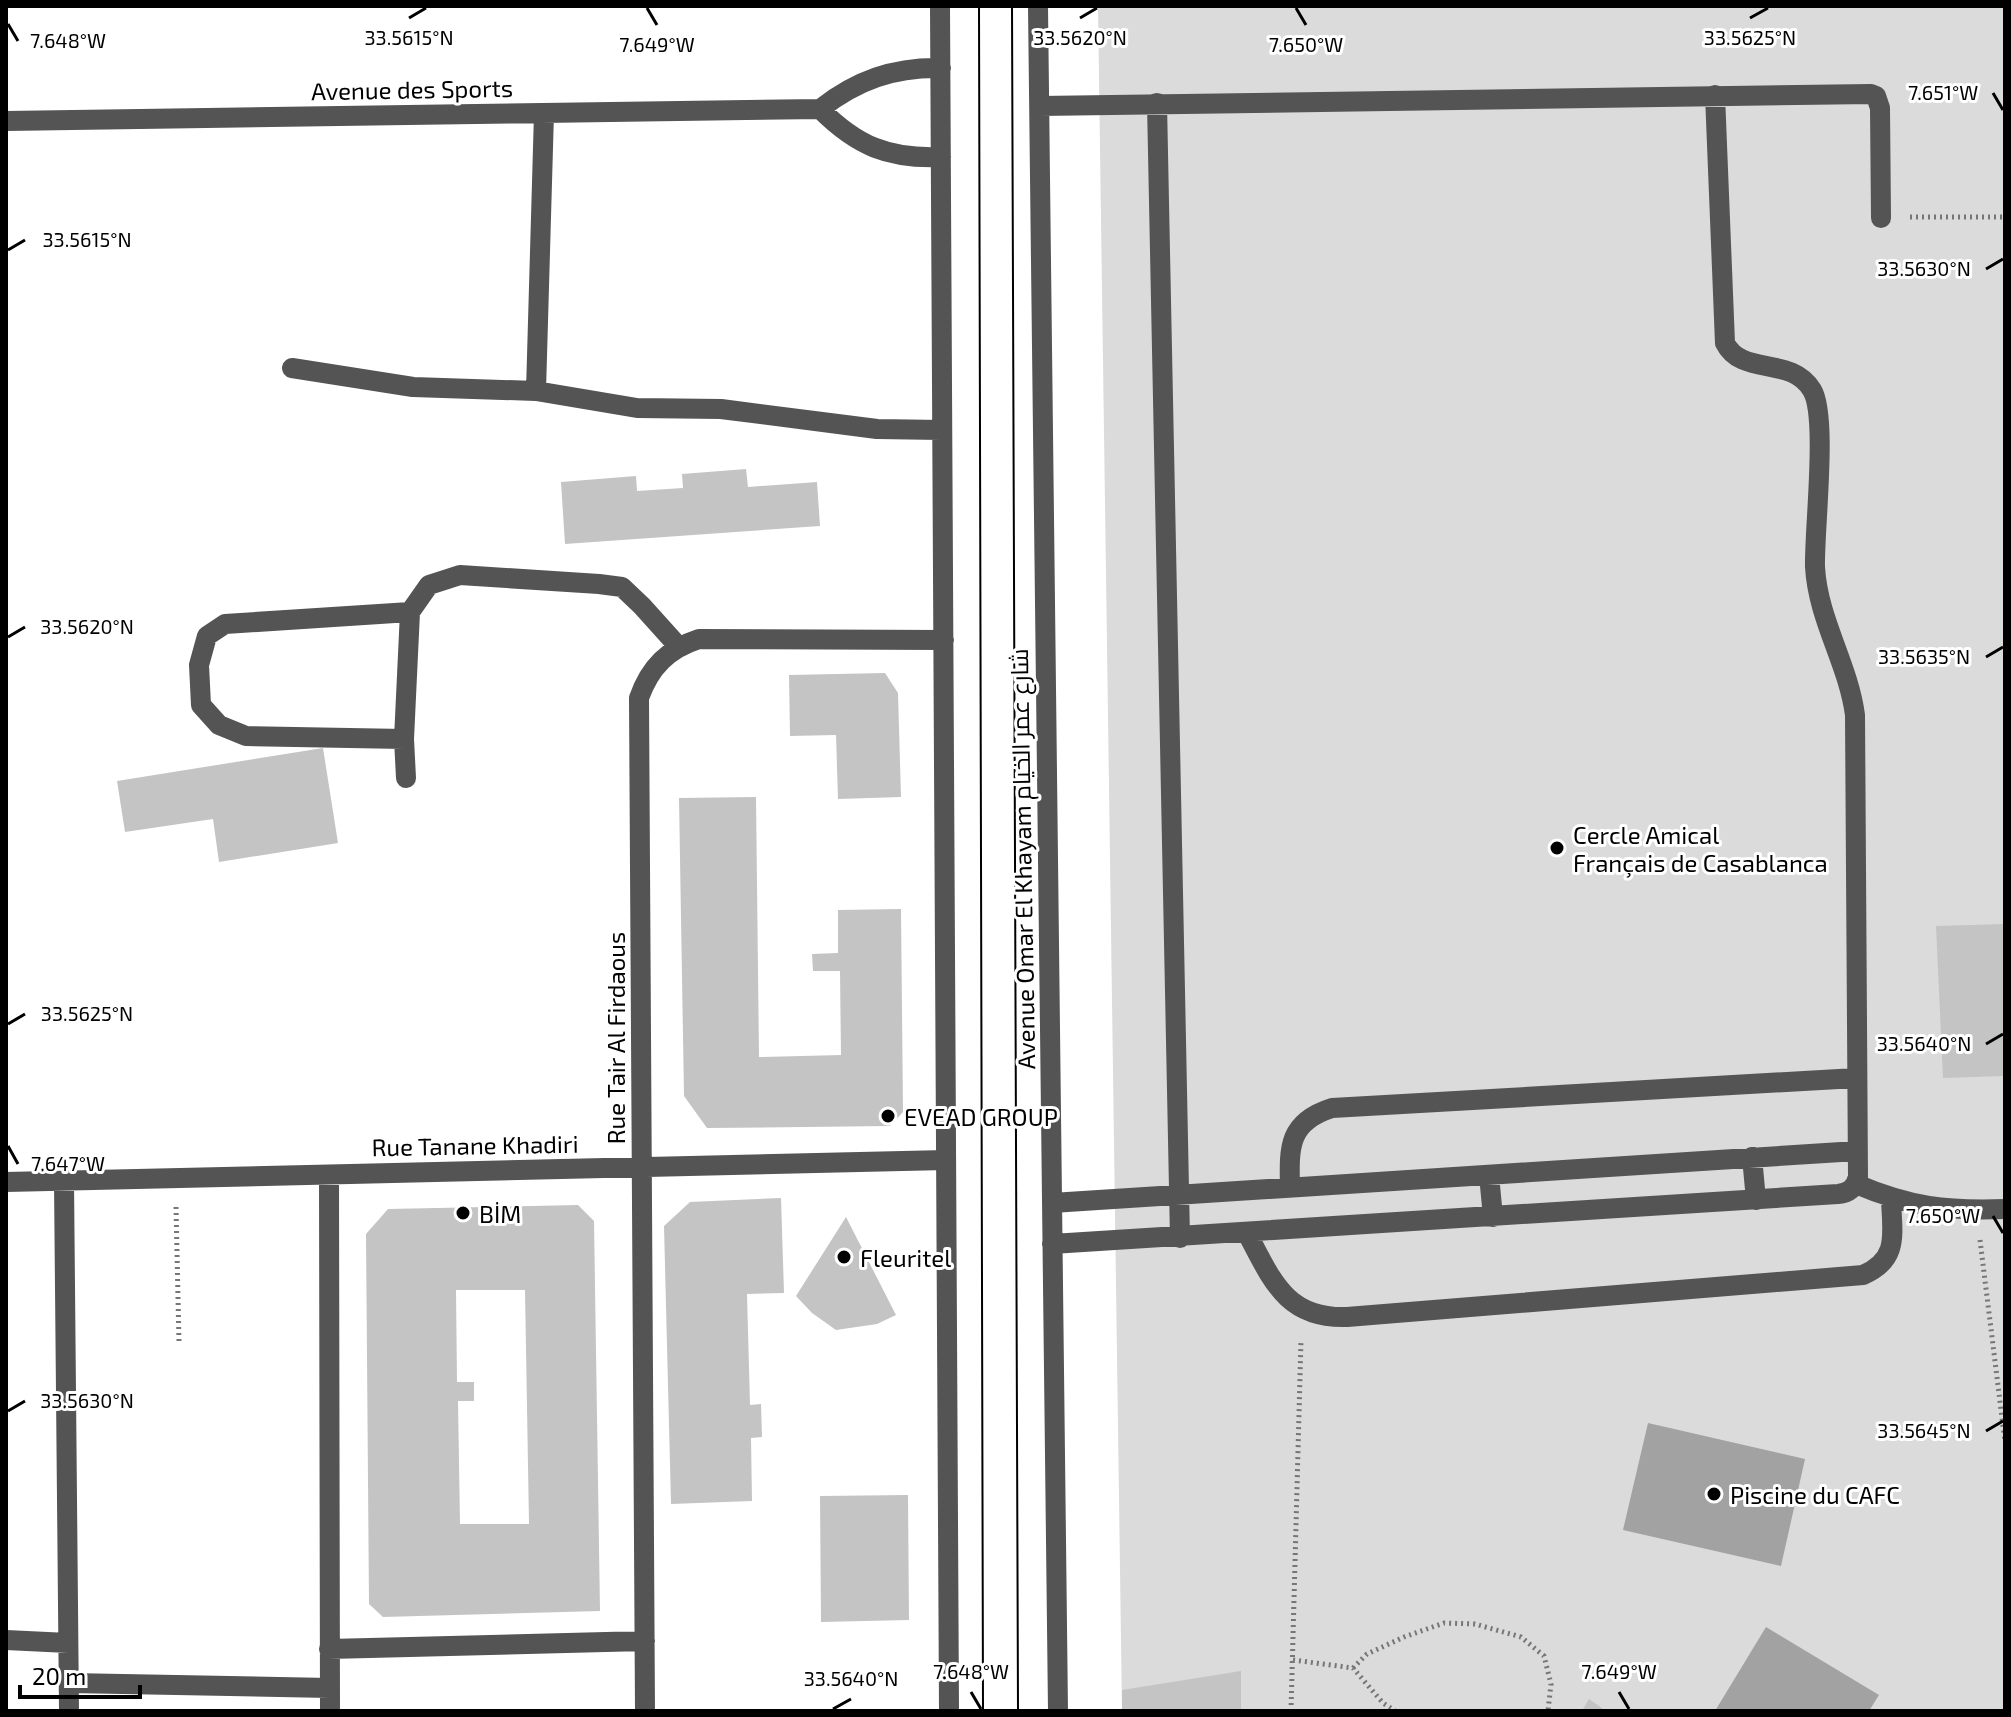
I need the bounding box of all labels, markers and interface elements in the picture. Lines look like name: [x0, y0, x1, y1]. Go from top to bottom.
text: 33.5615°N: [364, 25, 454, 49]
text: 33.5620°N: [1033, 25, 1127, 49]
text: 33.5625°N: [1704, 25, 1796, 49]
text: 7.648°W: [30, 28, 106, 52]
text: 7.649°W: [619, 32, 695, 56]
text: 7.650°W: [1269, 32, 1343, 56]
street label: Avenue des Sports: [311, 73, 513, 105]
text: 7.651°W: [1908, 80, 1978, 104]
text: 33.5615°N: [42, 227, 132, 251]
text: 33.5630°N: [1877, 256, 1971, 280]
text: 33.5620°N: [40, 614, 134, 638]
text: 33.5635°N: [1878, 644, 1970, 668]
street label: Avenue Omar El Khayam شارع عمر الخيام: [1004, 648, 1043, 1070]
place label: Cercle Amical Français de Casablanca: [1573, 820, 1828, 878]
marker: Cercle Amical Français de Casablanca: [1548, 839, 1566, 857]
street label: Rue Tair Al Firdaous: [601, 932, 630, 1144]
text: 33.5625°N: [41, 1001, 133, 1025]
text: 33.5640°N: [1877, 1031, 1971, 1055]
place label: EVEAD GROUP: [904, 1102, 1058, 1131]
marker: EVEAD GROUP: [879, 1107, 897, 1125]
street label: Rue Tanane Khadiri: [371, 1129, 579, 1161]
text: 7.647°W: [31, 1151, 105, 1175]
place label: BİM: [479, 1199, 521, 1228]
text: 7.650°W: [1906, 1203, 1980, 1227]
marker: BİM: [454, 1204, 472, 1222]
place label: Fleuritel: [860, 1243, 951, 1272]
marker: Fleuritel: [835, 1248, 853, 1266]
text: 33.5630°N: [40, 1388, 134, 1412]
text: 33.5645°N: [1877, 1418, 1971, 1442]
place label: Piscine du CAFC: [1730, 1480, 1900, 1509]
marker: Piscine du CAFC: [1705, 1485, 1723, 1503]
scale bar: [20, 1649, 140, 1699]
text: 7.648°W: [933, 1659, 1009, 1683]
text: 7.649°W: [1581, 1659, 1657, 1683]
text: 20 m: [32, 1661, 86, 1690]
text: 33.5640°N: [804, 1666, 898, 1690]

